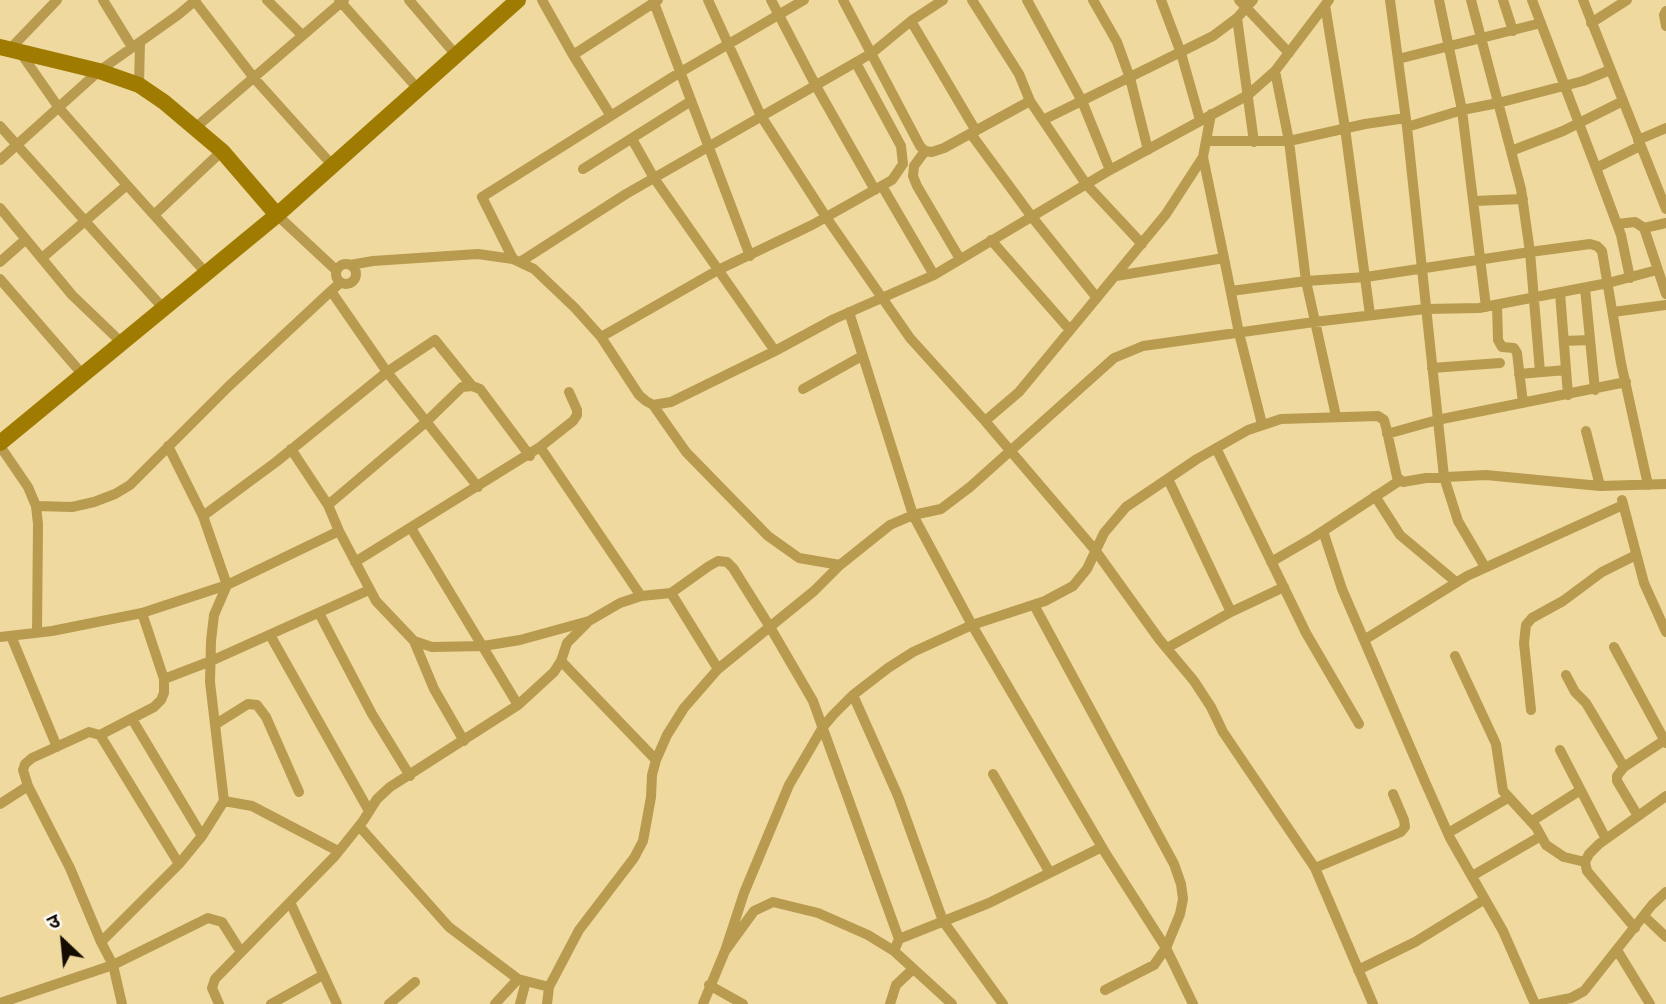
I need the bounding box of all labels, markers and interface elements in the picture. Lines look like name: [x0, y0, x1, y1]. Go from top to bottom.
north arrow: [28, 906, 98, 976]
text: उ: [44, 910, 63, 934]

